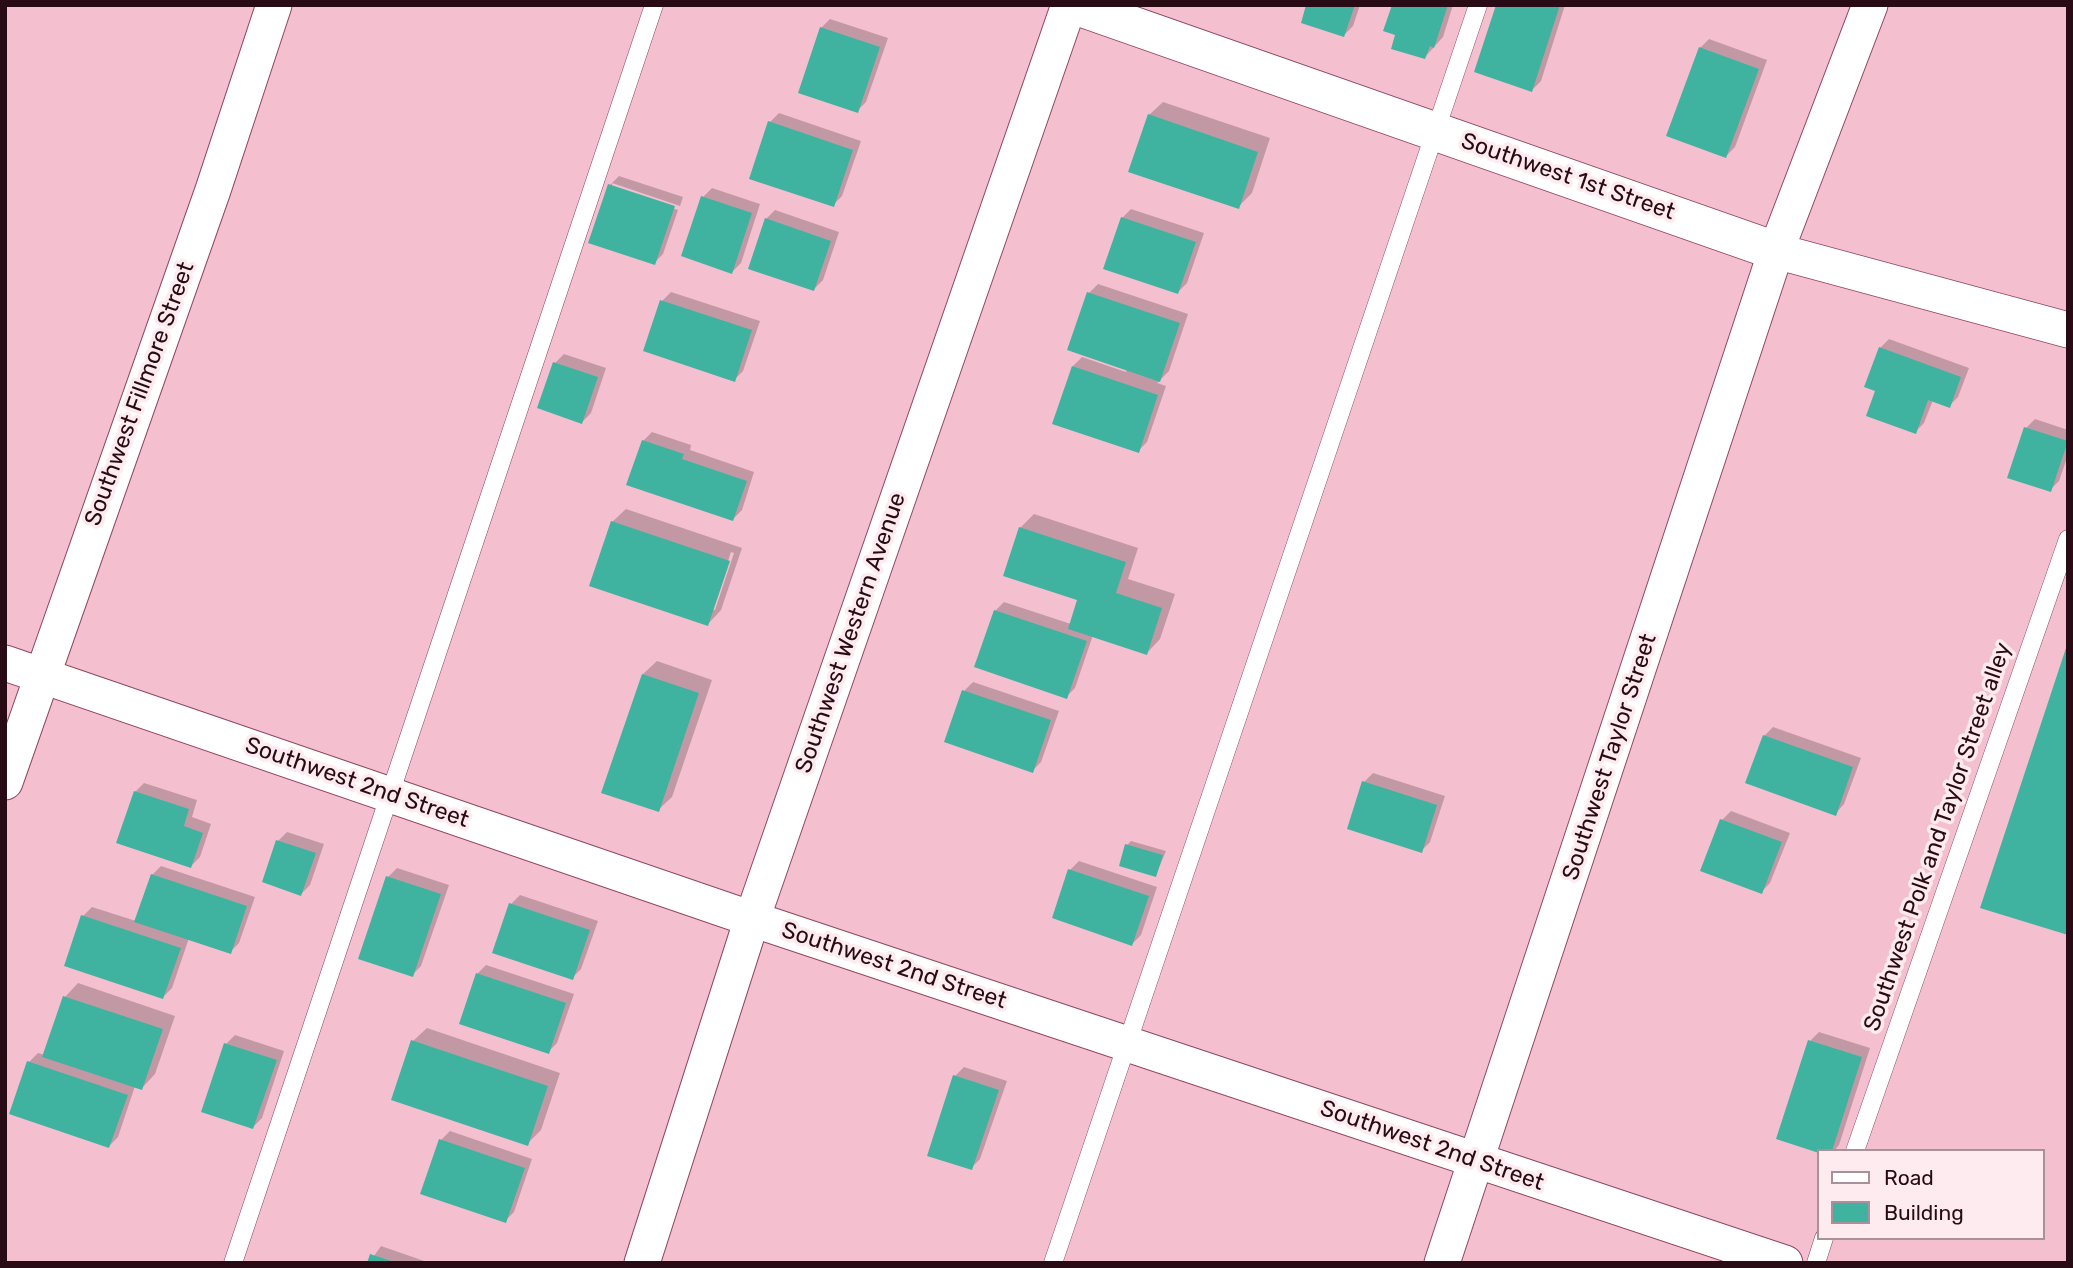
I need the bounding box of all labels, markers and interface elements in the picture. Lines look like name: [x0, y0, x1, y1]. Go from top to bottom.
street label: Southwest 1st Street: [1458, 127, 1678, 227]
street label: Southwest Fillmore Street: [79, 258, 201, 530]
street label: Southwest Western Avenue: [790, 489, 912, 777]
street label: Southwest Taylor Street: [1557, 630, 1663, 884]
street label: Southwest Polk and Taylor Street alley: [1858, 639, 2018, 1035]
street label: Southwest 2nd Street: [242, 732, 472, 834]
street label: Southwest 2nd Street: [778, 917, 1010, 1015]
street label: Southwest 2nd Street: [1317, 1095, 1547, 1197]
legend: [1818, 1149, 2045, 1240]
text: Road: [1884, 1165, 1934, 1190]
text: Building: [1884, 1200, 1964, 1225]

